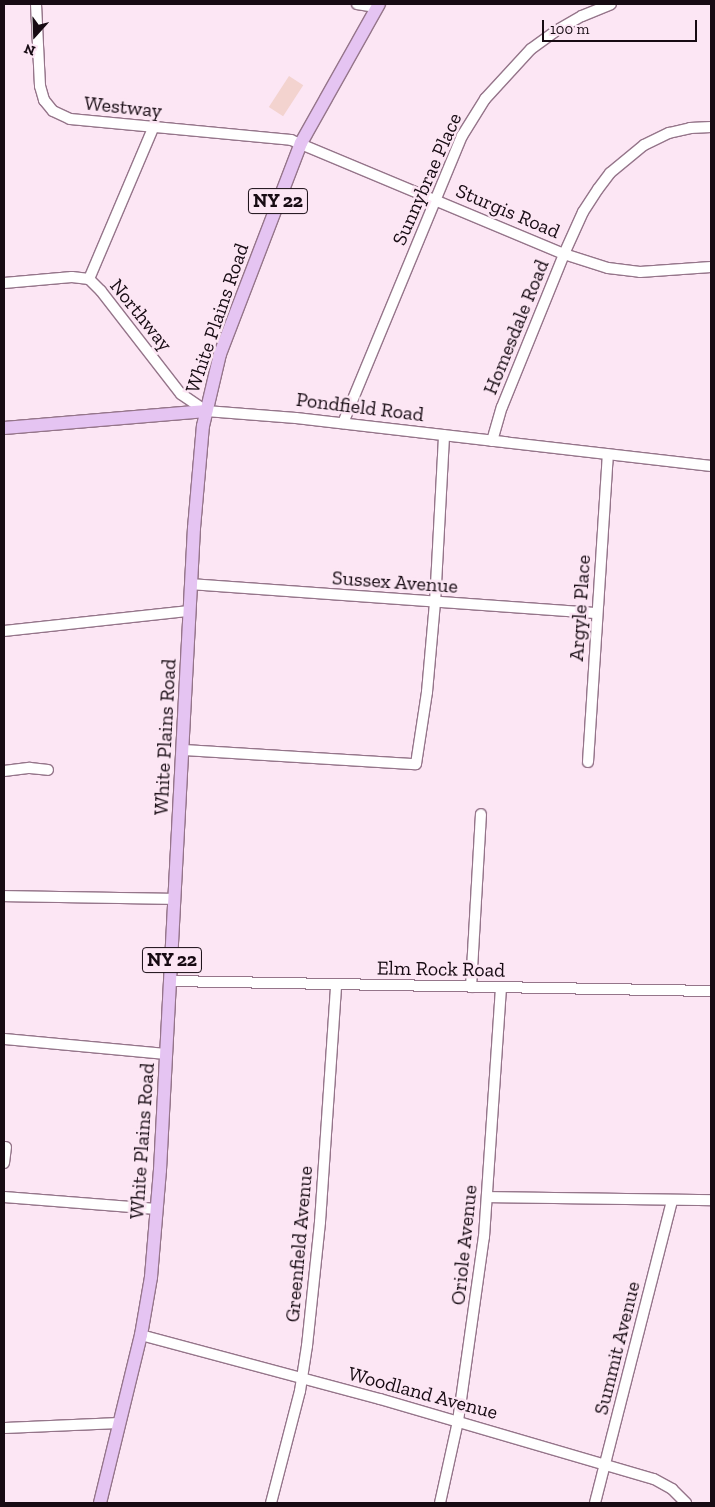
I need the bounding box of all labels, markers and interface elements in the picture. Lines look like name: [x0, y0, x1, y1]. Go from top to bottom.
north arrow: [10, 10, 60, 60]
scale bar: [545, 10, 700, 42]
text: 100 m: [550, 20, 589, 38]
text: N: [22, 40, 38, 59]
street label: Westway: [83, 91, 163, 123]
street label: Sunnybrae Place: [387, 109, 467, 249]
street label: Sturgis Road: [452, 178, 564, 244]
road number: NY 22: [247, 185, 309, 218]
street label: White Plains Road: [180, 240, 254, 396]
street label: Homesdale Road: [478, 256, 554, 398]
street label: Northway: [105, 274, 177, 356]
street label: Pondfield Road: [295, 387, 425, 427]
street label: Argyle Place: [564, 554, 596, 662]
street label: Sussex Avenue: [331, 566, 459, 598]
street label: White Plains Road: [149, 658, 181, 816]
road number: NY 22: [141, 944, 203, 976]
street label: Elm Rock Road: [377, 956, 505, 982]
street label: White Plains Road: [125, 1062, 159, 1220]
street label: Greenfield Avenue: [280, 1165, 318, 1323]
street label: Oriole Avenue: [446, 1183, 482, 1307]
street label: Summit Avenue: [589, 1278, 645, 1418]
street label: Woodland Avenue: [345, 1361, 501, 1425]

